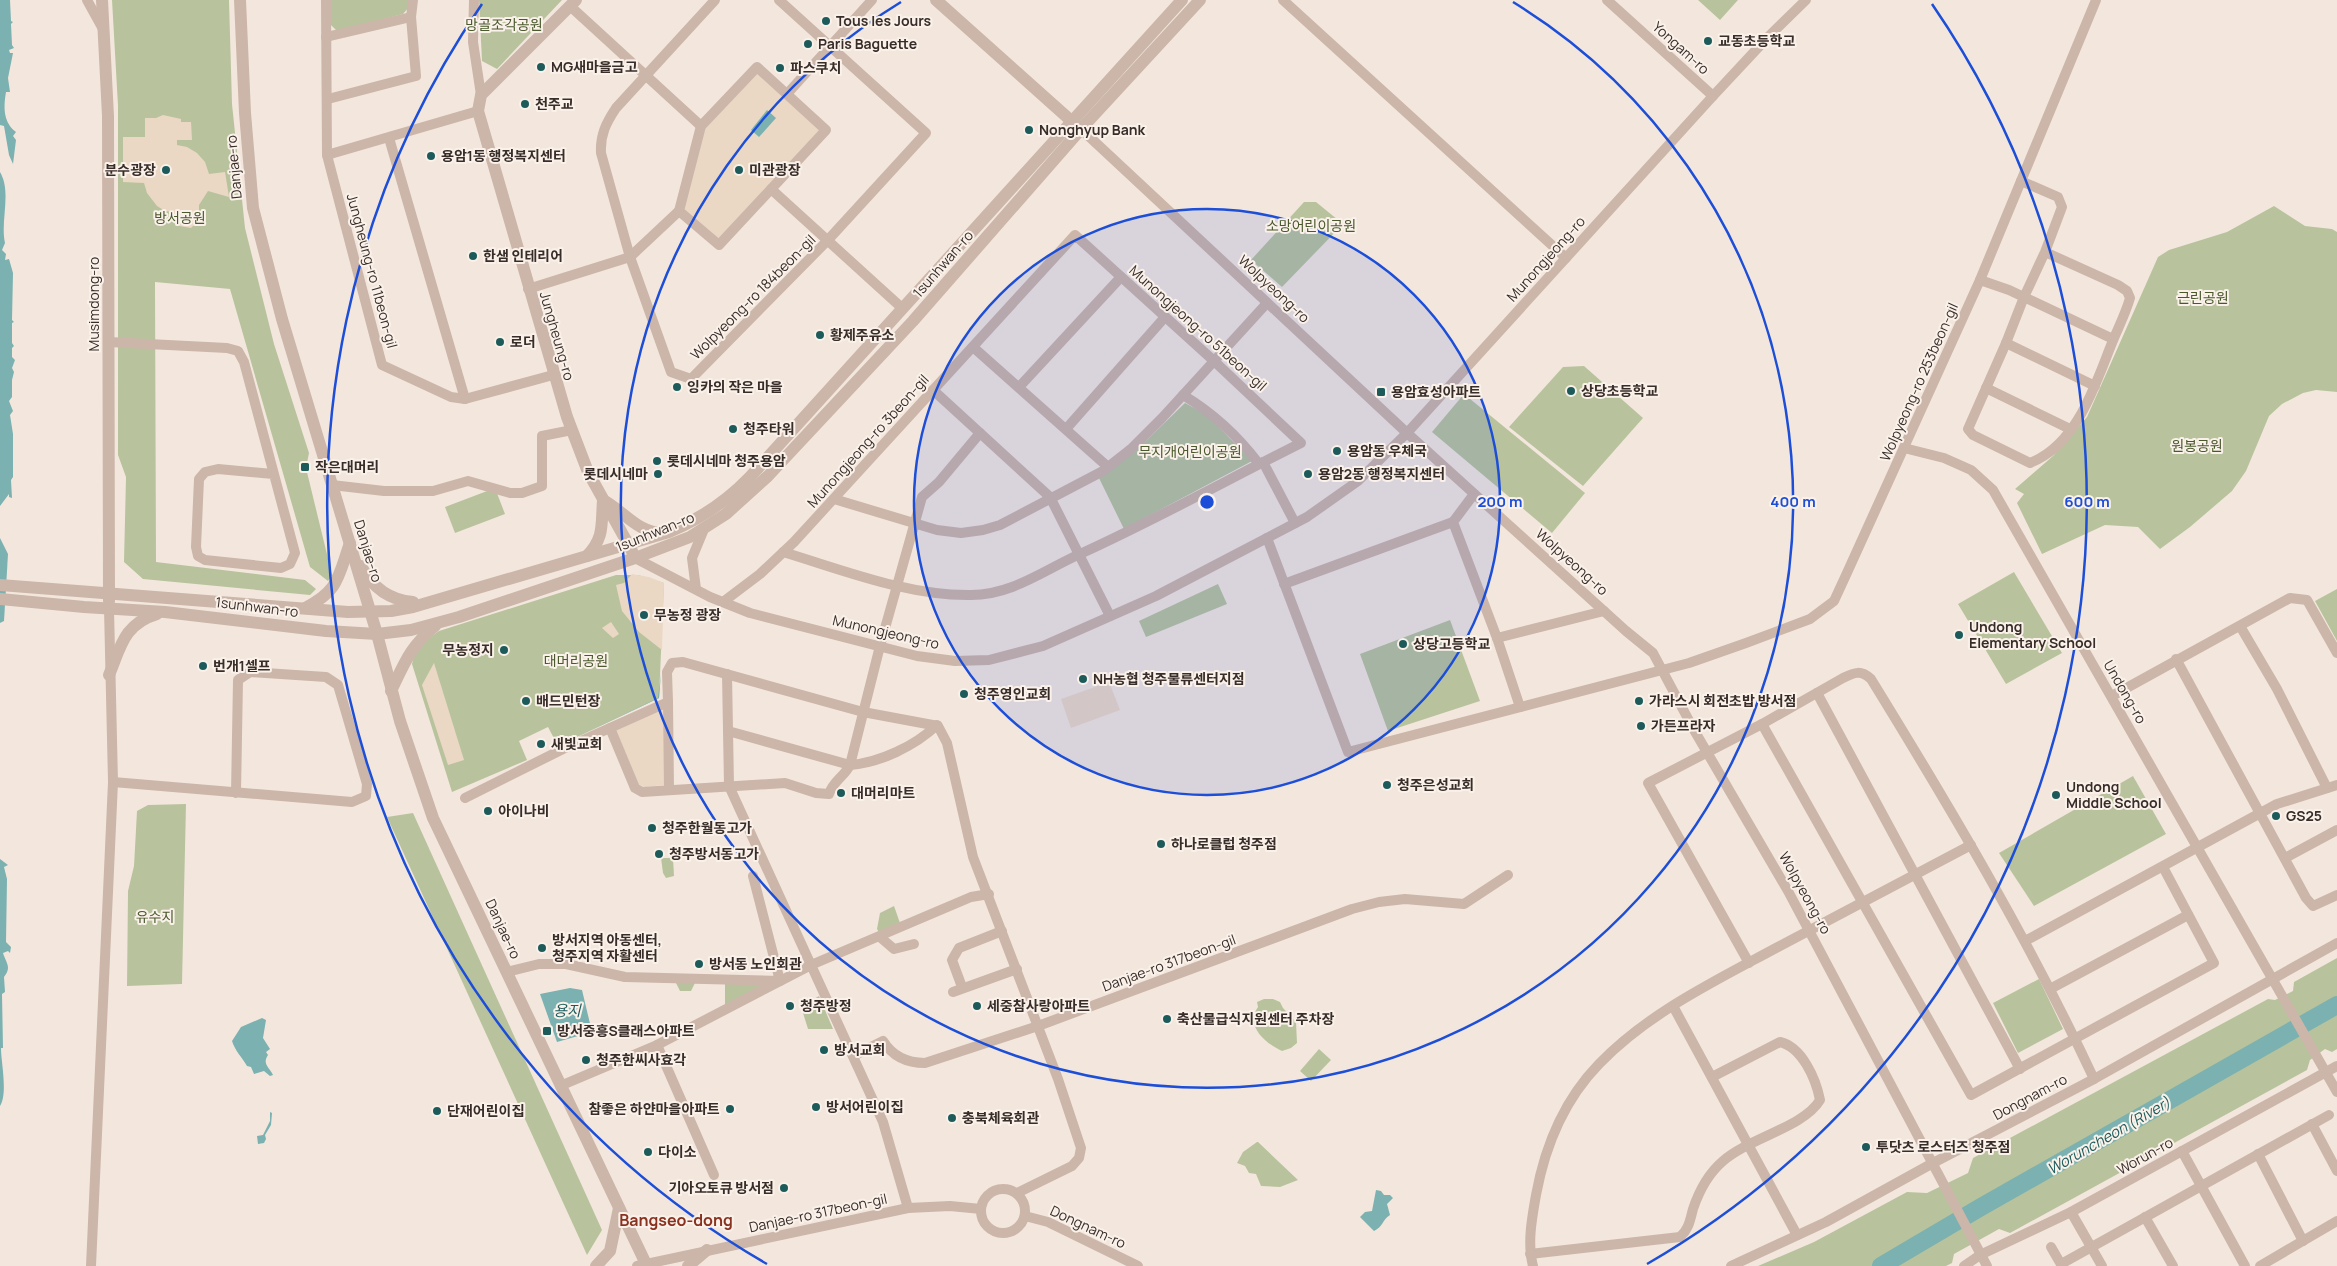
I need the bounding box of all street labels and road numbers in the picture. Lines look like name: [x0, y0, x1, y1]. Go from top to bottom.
street label: Yongam-ro: [1649, 17, 1714, 78]
street label: Danjae-ro: [221, 134, 246, 200]
street label: Jungheung-ro 11beon-gil: [343, 191, 402, 350]
street label: Munongjeong-ro: [1502, 212, 1589, 305]
street label: 1sunhwan-ro: [908, 226, 977, 301]
street label: Wolpyeong-ro 184beon-gil: [686, 230, 819, 363]
street label: Wolpyeong-ro: [1235, 251, 1314, 327]
street label: Musimdong-ro: [84, 257, 103, 351]
street label: Munongjeong-ro 51beon-gil: [1125, 261, 1271, 395]
street label: Jungheung-ro: [536, 289, 579, 383]
street label: Wolpyeong-ro 253beon-gil: [1875, 300, 1962, 464]
street label: Munongjeong-ro 3beon-gil: [803, 370, 933, 511]
street label: 1sunhwan-ro: [613, 507, 697, 556]
street label: Danjae-ro: [350, 517, 387, 584]
street label: Wolpyeong-ro: [1532, 524, 1613, 599]
street label: 1sunhwan-ro: [215, 592, 300, 621]
street label: Munongjeong-ro: [831, 610, 941, 653]
street label: Undong-ro: [2100, 657, 2151, 727]
street label: Wolpyeong-ro: [1775, 848, 1836, 937]
street label: Danjae-ro: [481, 896, 526, 962]
street label: Danjae-ro 317beon-gil: [1099, 930, 1238, 996]
street label: Dongnam-ro: [1989, 1069, 2070, 1124]
street label: Worun-ro: [2113, 1132, 2176, 1179]
street label: Danjae-ro 317beon-gil: [747, 1189, 889, 1236]
street label: Dongnam-ro: [1047, 1201, 1129, 1252]

